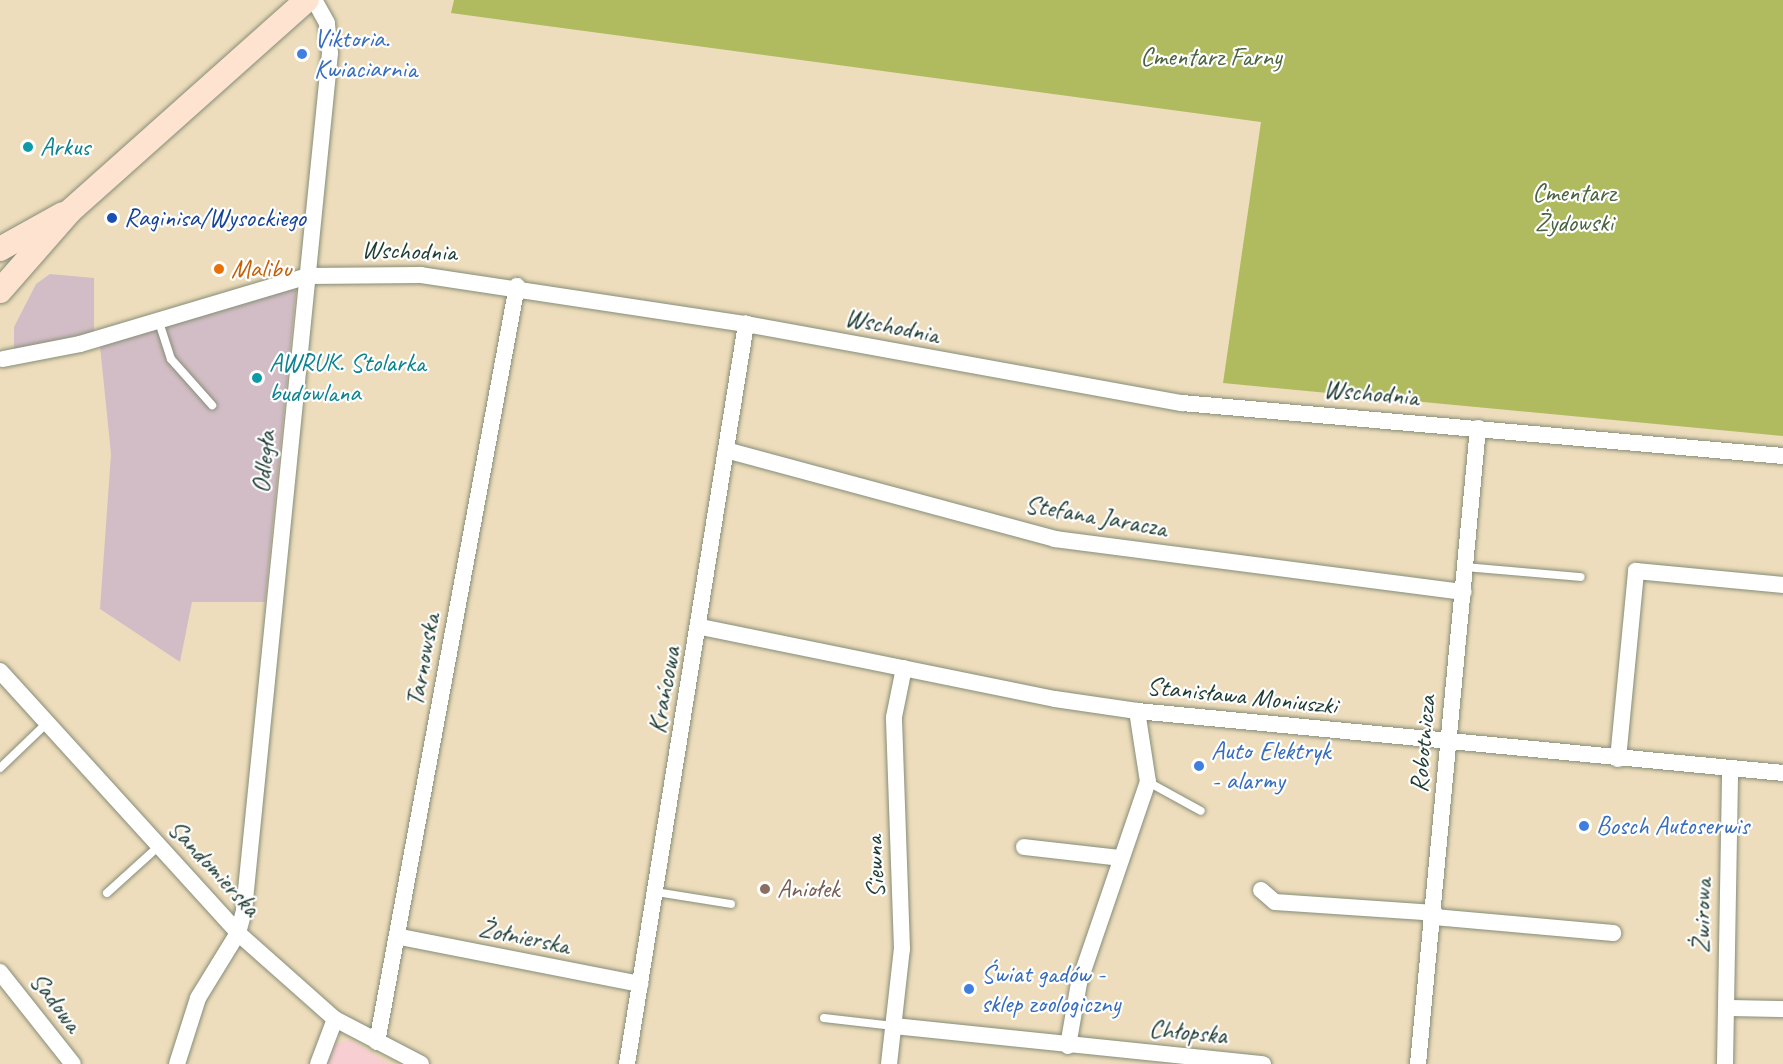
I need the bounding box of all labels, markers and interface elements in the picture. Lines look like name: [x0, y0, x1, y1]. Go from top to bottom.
place label: Viktoria. Kwiaciarnia: [314, 23, 417, 84]
park label: Cmentarz Farny: [1140, 41, 1282, 73]
marker: Viktoria. Kwiaciarnia: [295, 47, 309, 61]
place label: Arkus: [40, 131, 90, 163]
marker: Arkus: [21, 140, 35, 154]
park label: Cmentarz Żydowski: [1532, 177, 1616, 238]
place label: Raginisa/Wysockiego: [124, 202, 306, 234]
marker: Raginisa/Wysockiego: [105, 211, 119, 225]
street label: Wschodnia: [361, 234, 457, 268]
place label: Malibu: [231, 253, 291, 285]
marker: Malibu: [212, 262, 226, 276]
street label: Wschodnia: [842, 302, 942, 350]
place label: AWRUK. Stolarka budowlana: [269, 347, 425, 408]
marker: AWRUK. Stolarka budowlana: [250, 371, 264, 385]
street label: Wschodnia: [1322, 373, 1420, 413]
street label: Odległa: [245, 429, 283, 495]
street label: Stefana Jaracza: [1023, 488, 1169, 544]
street label: Tarnowska: [400, 611, 446, 709]
street label: Krańcowa: [641, 644, 687, 736]
street label: Stanisława Moniuszki: [1145, 670, 1339, 722]
street label: Robotnicza: [1403, 694, 1443, 794]
place label: Auto Elektryk - alarmy: [1211, 735, 1330, 796]
marker: Auto Elektryk - alarmy: [1192, 759, 1206, 773]
place label: Bosch Autoserwis: [1596, 810, 1749, 842]
street label: Sandomierska: [161, 813, 267, 923]
marker: Bosch Autoserwis: [1577, 819, 1591, 833]
street label: Siewna: [858, 835, 892, 899]
place label: Aniołek: [777, 873, 839, 905]
street label: Żwirowa: [1686, 878, 1718, 954]
marker: Aniołek: [758, 882, 772, 896]
street label: Żołnierska: [476, 913, 572, 961]
place label: Świat gadów - sklep zoologiczny: [981, 958, 1121, 1020]
street label: Sadowa: [23, 966, 89, 1038]
marker: Świat gadów - sklep zoologiczny: [962, 982, 976, 996]
street label: Chłopska: [1148, 1013, 1228, 1051]

